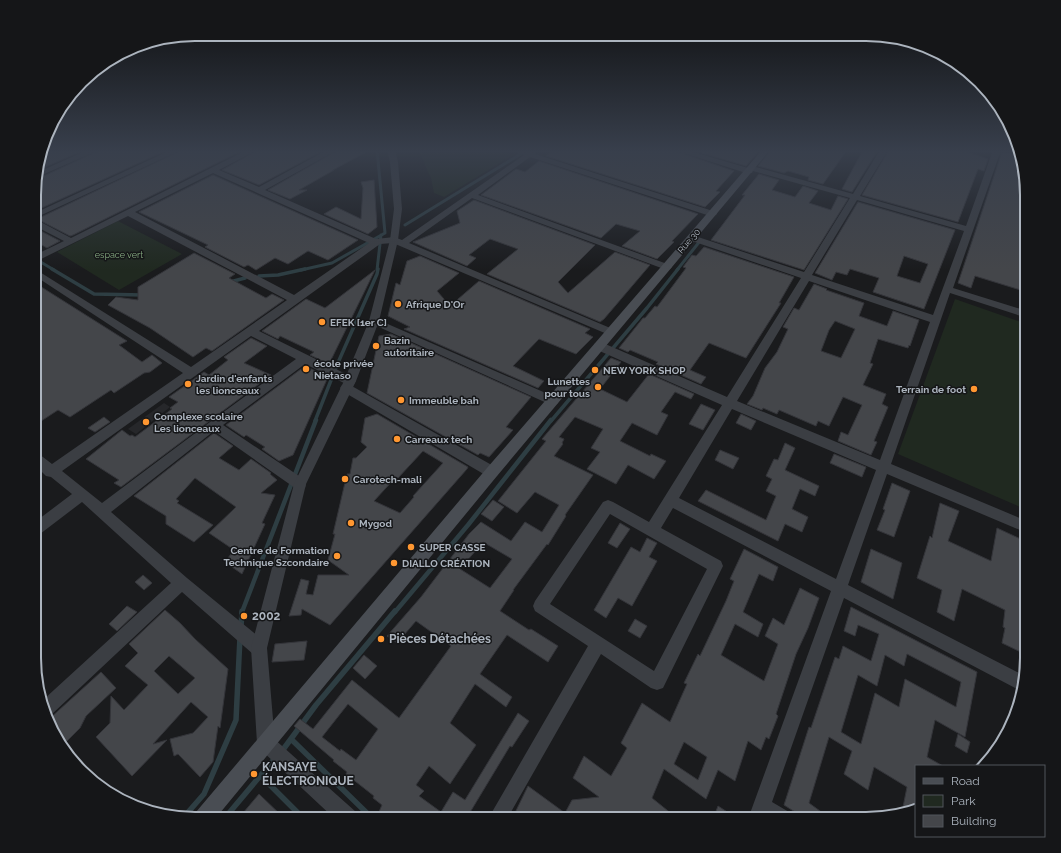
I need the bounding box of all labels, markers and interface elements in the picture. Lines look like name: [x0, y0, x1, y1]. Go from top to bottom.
street label: Rue 30: [676, 226, 703, 255]
park label: espace vert: [95, 250, 143, 260]
marker: Afrique D'Or: [393, 299, 403, 309]
place label: Afrique D'Or: [406, 299, 465, 310]
marker: EFEK [1er C]: [317, 317, 327, 327]
place label: EFEK [1er C]: [330, 317, 387, 328]
place label: Bazin autoritaire: [384, 335, 434, 358]
marker: Bazin autoritaire: [371, 341, 381, 351]
place label: école privée Nietaso: [314, 358, 373, 381]
marker: école privée Nietaso: [301, 364, 311, 374]
marker: NEW YORK SHOP: [590, 365, 600, 375]
place label: NEW YORK SHOP: [603, 365, 686, 376]
place label: Jardin d'enfants les lionceaux: [196, 373, 272, 396]
place label: Lunettes pour tous: [544, 376, 590, 399]
marker: Jardin d'enfants les lionceaux: [183, 379, 193, 389]
marker: Lunettes pour tous: [593, 382, 603, 392]
place label: Terrain de foot: [896, 384, 966, 395]
marker: Terrain de foot: [969, 384, 979, 394]
marker: Immeuble bah: [396, 395, 406, 405]
place label: Immeuble bah: [409, 395, 479, 406]
place label: Complexe scolaire Les lionceaux: [154, 411, 243, 434]
marker: Complexe scolaire Les lionceaux: [141, 417, 151, 427]
marker: Carreaux tech: [392, 434, 402, 444]
place label: Carreaux tech: [405, 434, 472, 445]
marker: Carotech-mali: [340, 474, 350, 484]
place label: Carotech-mali: [353, 474, 422, 485]
marker: Mygod: [346, 518, 356, 528]
place label: Mygod: [359, 518, 392, 529]
marker: SUPER CASSE: [406, 542, 416, 552]
place label: SUPER CASSE: [419, 542, 486, 553]
place label: Centre de Formation Technique Szcondaire: [223, 545, 329, 568]
marker: Centre de Formation Technique Szcondaire: [332, 551, 342, 561]
marker: DIALLO CRÉATION: [389, 558, 399, 568]
place label: DIALLO CRÉATION: [402, 558, 490, 569]
place label: 2002: [252, 609, 281, 623]
marker: 2002: [239, 611, 249, 621]
place label: Pièces Détachées: [389, 632, 491, 646]
marker: Pièces Détachées: [376, 634, 386, 644]
place label: KANSAYE ÉLECTRONIQUE: [262, 760, 354, 788]
legend: [915, 765, 1045, 837]
marker: KANSAYE ÉLECTRONIQUE: [249, 769, 259, 779]
text: Road: [951, 774, 980, 788]
text: Park: [951, 794, 976, 808]
text: Building: [951, 814, 997, 828]

